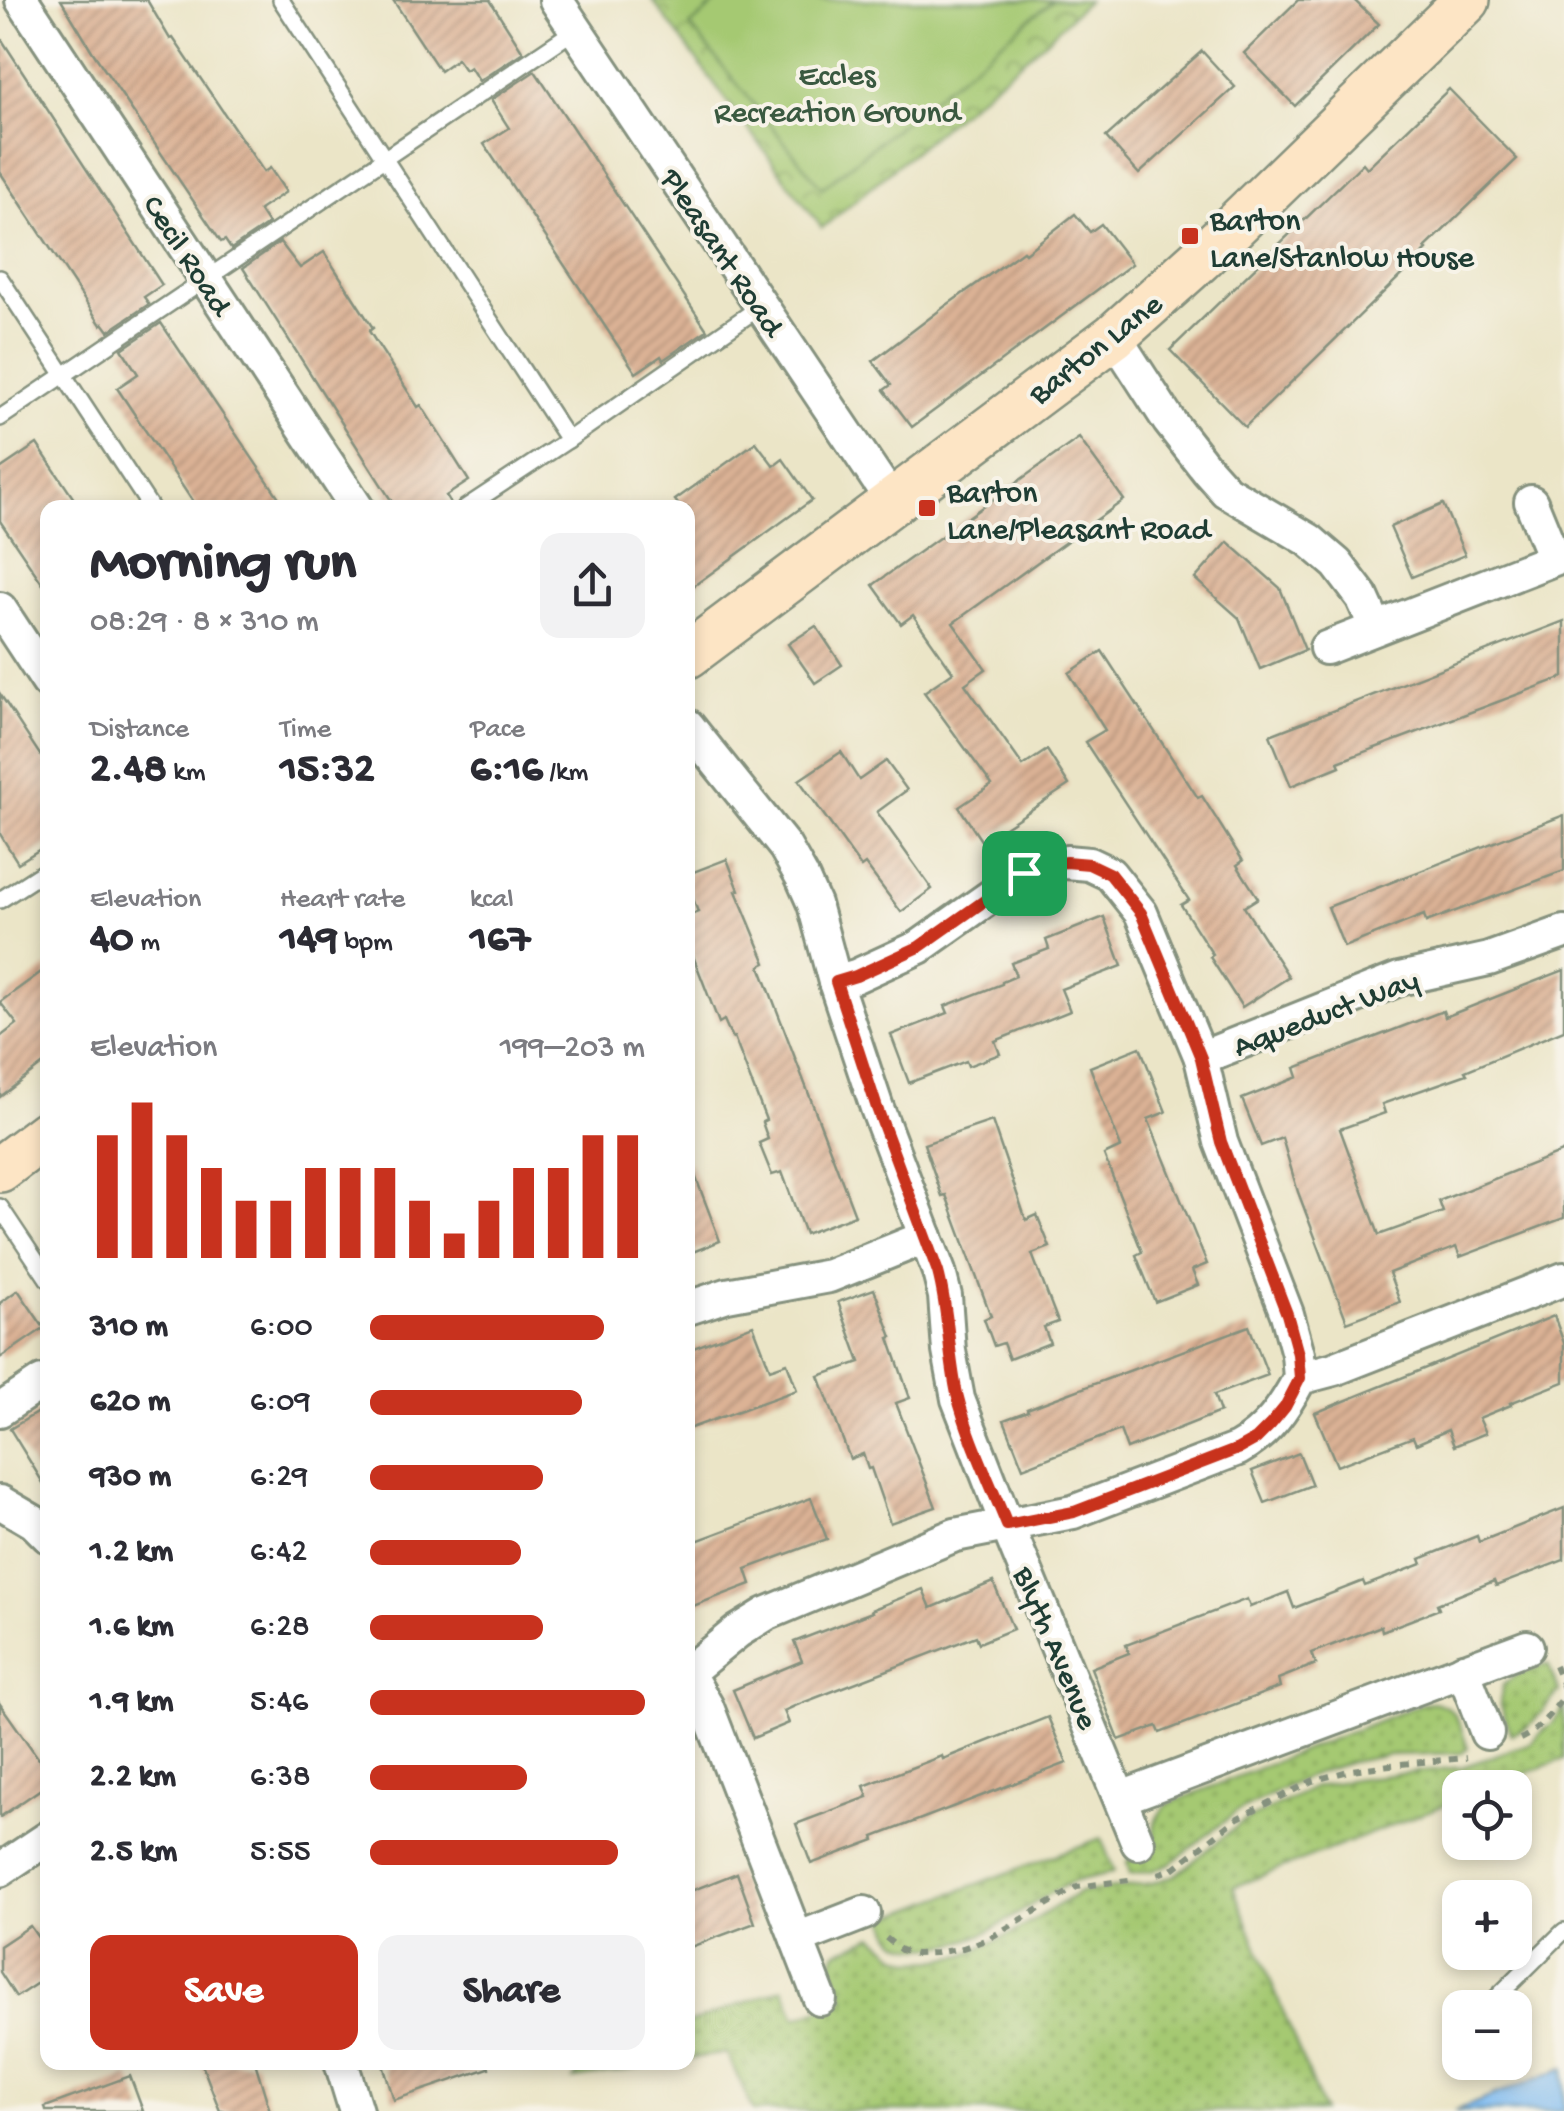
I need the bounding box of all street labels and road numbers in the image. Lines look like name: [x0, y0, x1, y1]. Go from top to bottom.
street label: Pleasant Road: [649, 162, 791, 347]
street label: Cecil Road: [132, 189, 239, 326]
street label: Barton Lane: [1022, 287, 1172, 416]
street label: Aqueduct Way: [1229, 963, 1425, 1068]
street label: Blyth Avenue: [1002, 1561, 1105, 1737]

